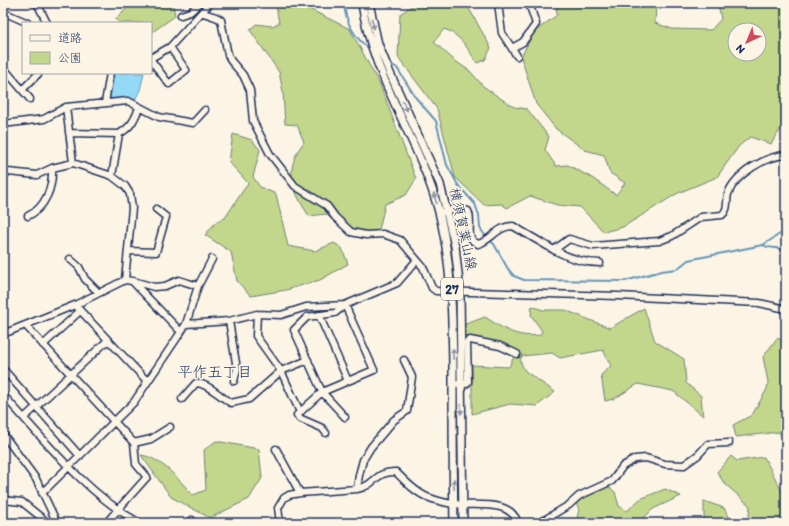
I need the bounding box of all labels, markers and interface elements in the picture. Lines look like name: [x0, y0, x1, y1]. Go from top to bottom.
one-way arrow: [371, 17, 377, 30]
legend: [22, 22, 152, 74]
north arrow: [727, 22, 767, 62]
text: 道路: [58, 31, 82, 45]
text: N: [733, 42, 748, 56]
text: 公園: [58, 51, 82, 65]
one-way arrow: [402, 101, 408, 112]
street label: 横須賀葉山線: [446, 186, 480, 272]
one-way arrow: [432, 192, 438, 204]
road number: 27: [441, 278, 463, 300]
one-way arrow: [449, 348, 456, 360]
district label: 平作五丁目: [177, 363, 253, 381]
one-way arrow: [458, 403, 464, 416]
one-way arrow: [451, 477, 457, 490]

